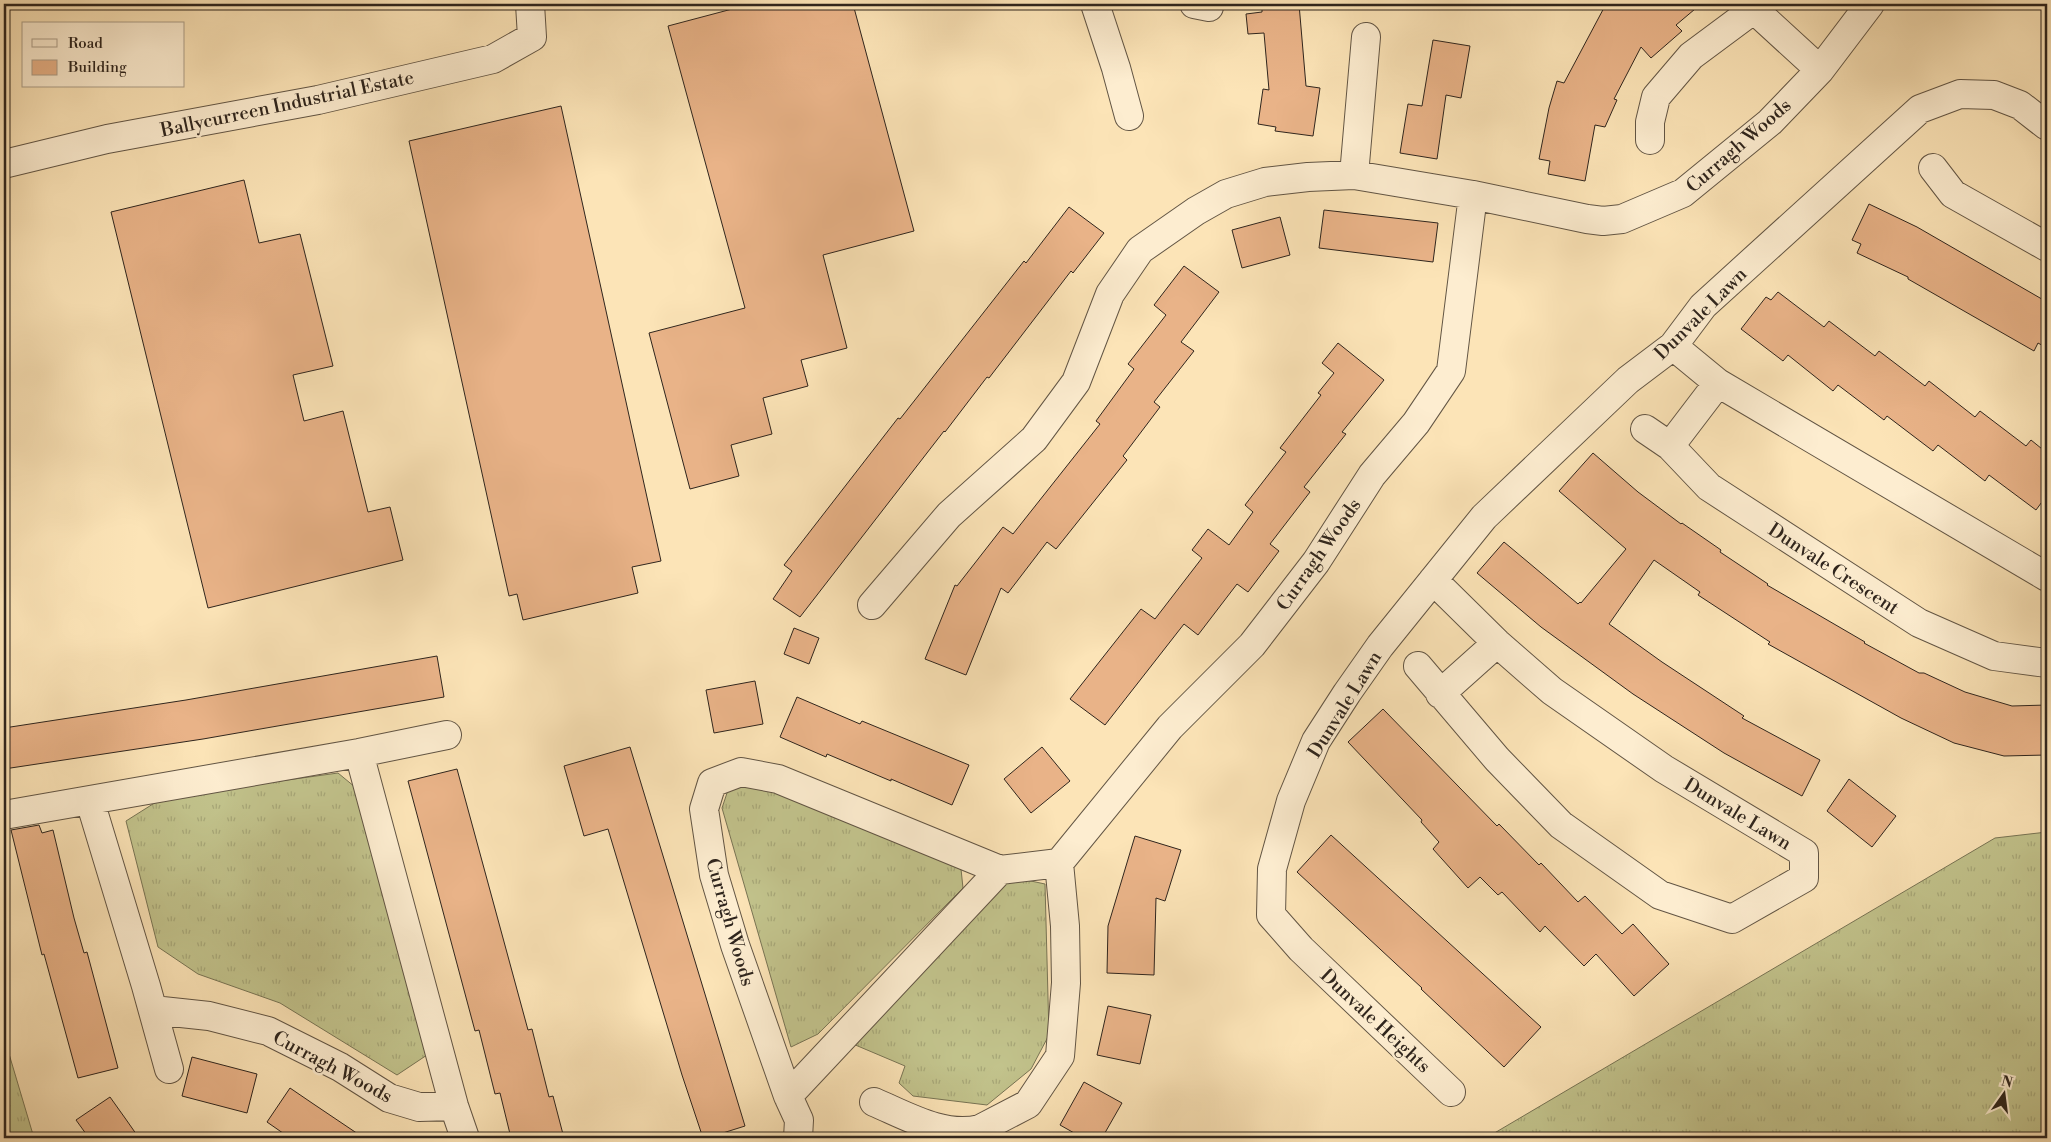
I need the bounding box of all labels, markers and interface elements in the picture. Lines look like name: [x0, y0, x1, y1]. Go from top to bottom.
legend: [22, 22, 185, 88]
text: Road: [68, 34, 103, 53]
text: Building: [67, 58, 127, 77]
street label: Ballycurreen Industrial Estate: [157, 65, 416, 143]
street label: Curragh Woods: [1681, 93, 1796, 198]
street label: Dunvale Lawn: [1649, 262, 1752, 365]
street label: Curragh Woods: [1271, 494, 1366, 615]
street label: Dunvale Crescent: [1764, 518, 1904, 620]
street label: Dunvale Lawn: [1303, 647, 1387, 762]
street label: Dunvale Lawn: [1679, 772, 1796, 855]
street label: Curragh Woods: [700, 856, 760, 989]
street label: Dunvale Heights: [1315, 963, 1436, 1078]
street label: Curragh Woods: [269, 1025, 396, 1108]
north arrow: [1978, 1070, 2028, 1120]
text: N: [1999, 1072, 2014, 1092]

